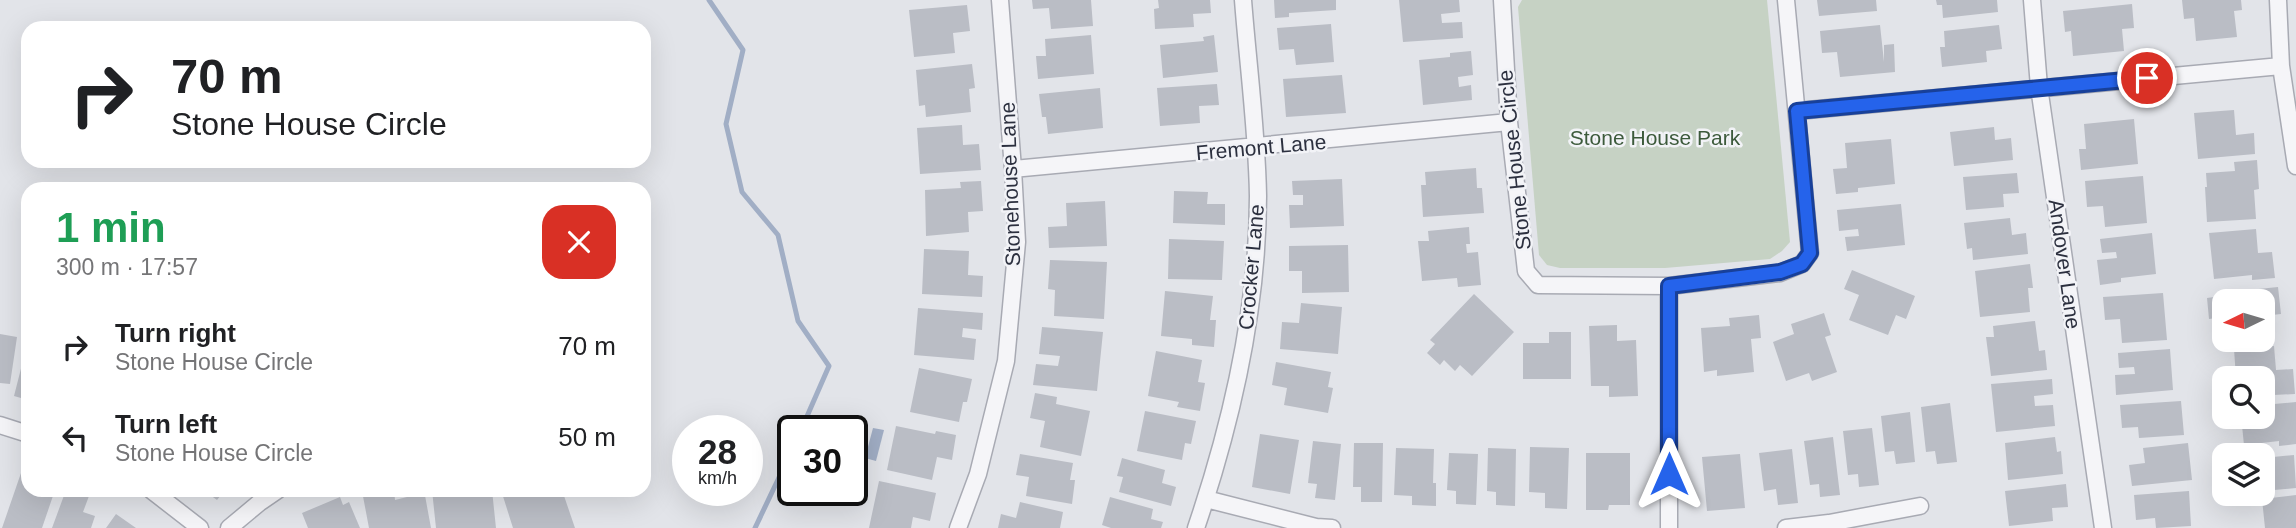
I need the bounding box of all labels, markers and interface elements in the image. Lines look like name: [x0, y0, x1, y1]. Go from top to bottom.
pin: [2117, 48, 2177, 108]
icon: right: [56, 49, 147, 140]
text: 70 m: [171, 49, 283, 103]
icon: arrive: [2128, 59, 2166, 97]
street label: Stone House Circle: [1493, 69, 1535, 251]
street label: Stonehouse Lane: [996, 101, 1024, 267]
text: Stone House Circle: [171, 106, 447, 142]
park label: Stone House Park: [1570, 126, 1741, 149]
street label: Fremont Lane: [1195, 130, 1327, 164]
street label: Andover Lane: [2045, 198, 2085, 330]
street label: Crocker Lane: [1234, 203, 1268, 331]
text: 1 min: [56, 204, 166, 251]
button: close: [542, 205, 616, 279]
text: 300 m · 17:57: [56, 254, 198, 280]
north arrow: [2212, 289, 2275, 352]
map controls: [2212, 289, 2275, 506]
text: Turn right: [115, 318, 236, 348]
icon: right: [56, 328, 94, 366]
text: 70 m: [558, 331, 616, 361]
text: Stone House Circle: [115, 349, 313, 375]
button: search: [2212, 366, 2275, 429]
text: Turn left: [115, 409, 217, 439]
speed limit sign: 30: [777, 415, 868, 506]
icon: left: [56, 419, 94, 457]
text: 50 m: [558, 422, 616, 452]
text: 28: [698, 432, 737, 471]
position arrow: [1632, 437, 1706, 511]
text: Stone House Circle: [115, 440, 313, 466]
button: layers: [2212, 443, 2275, 506]
text: km/h: [698, 468, 737, 488]

